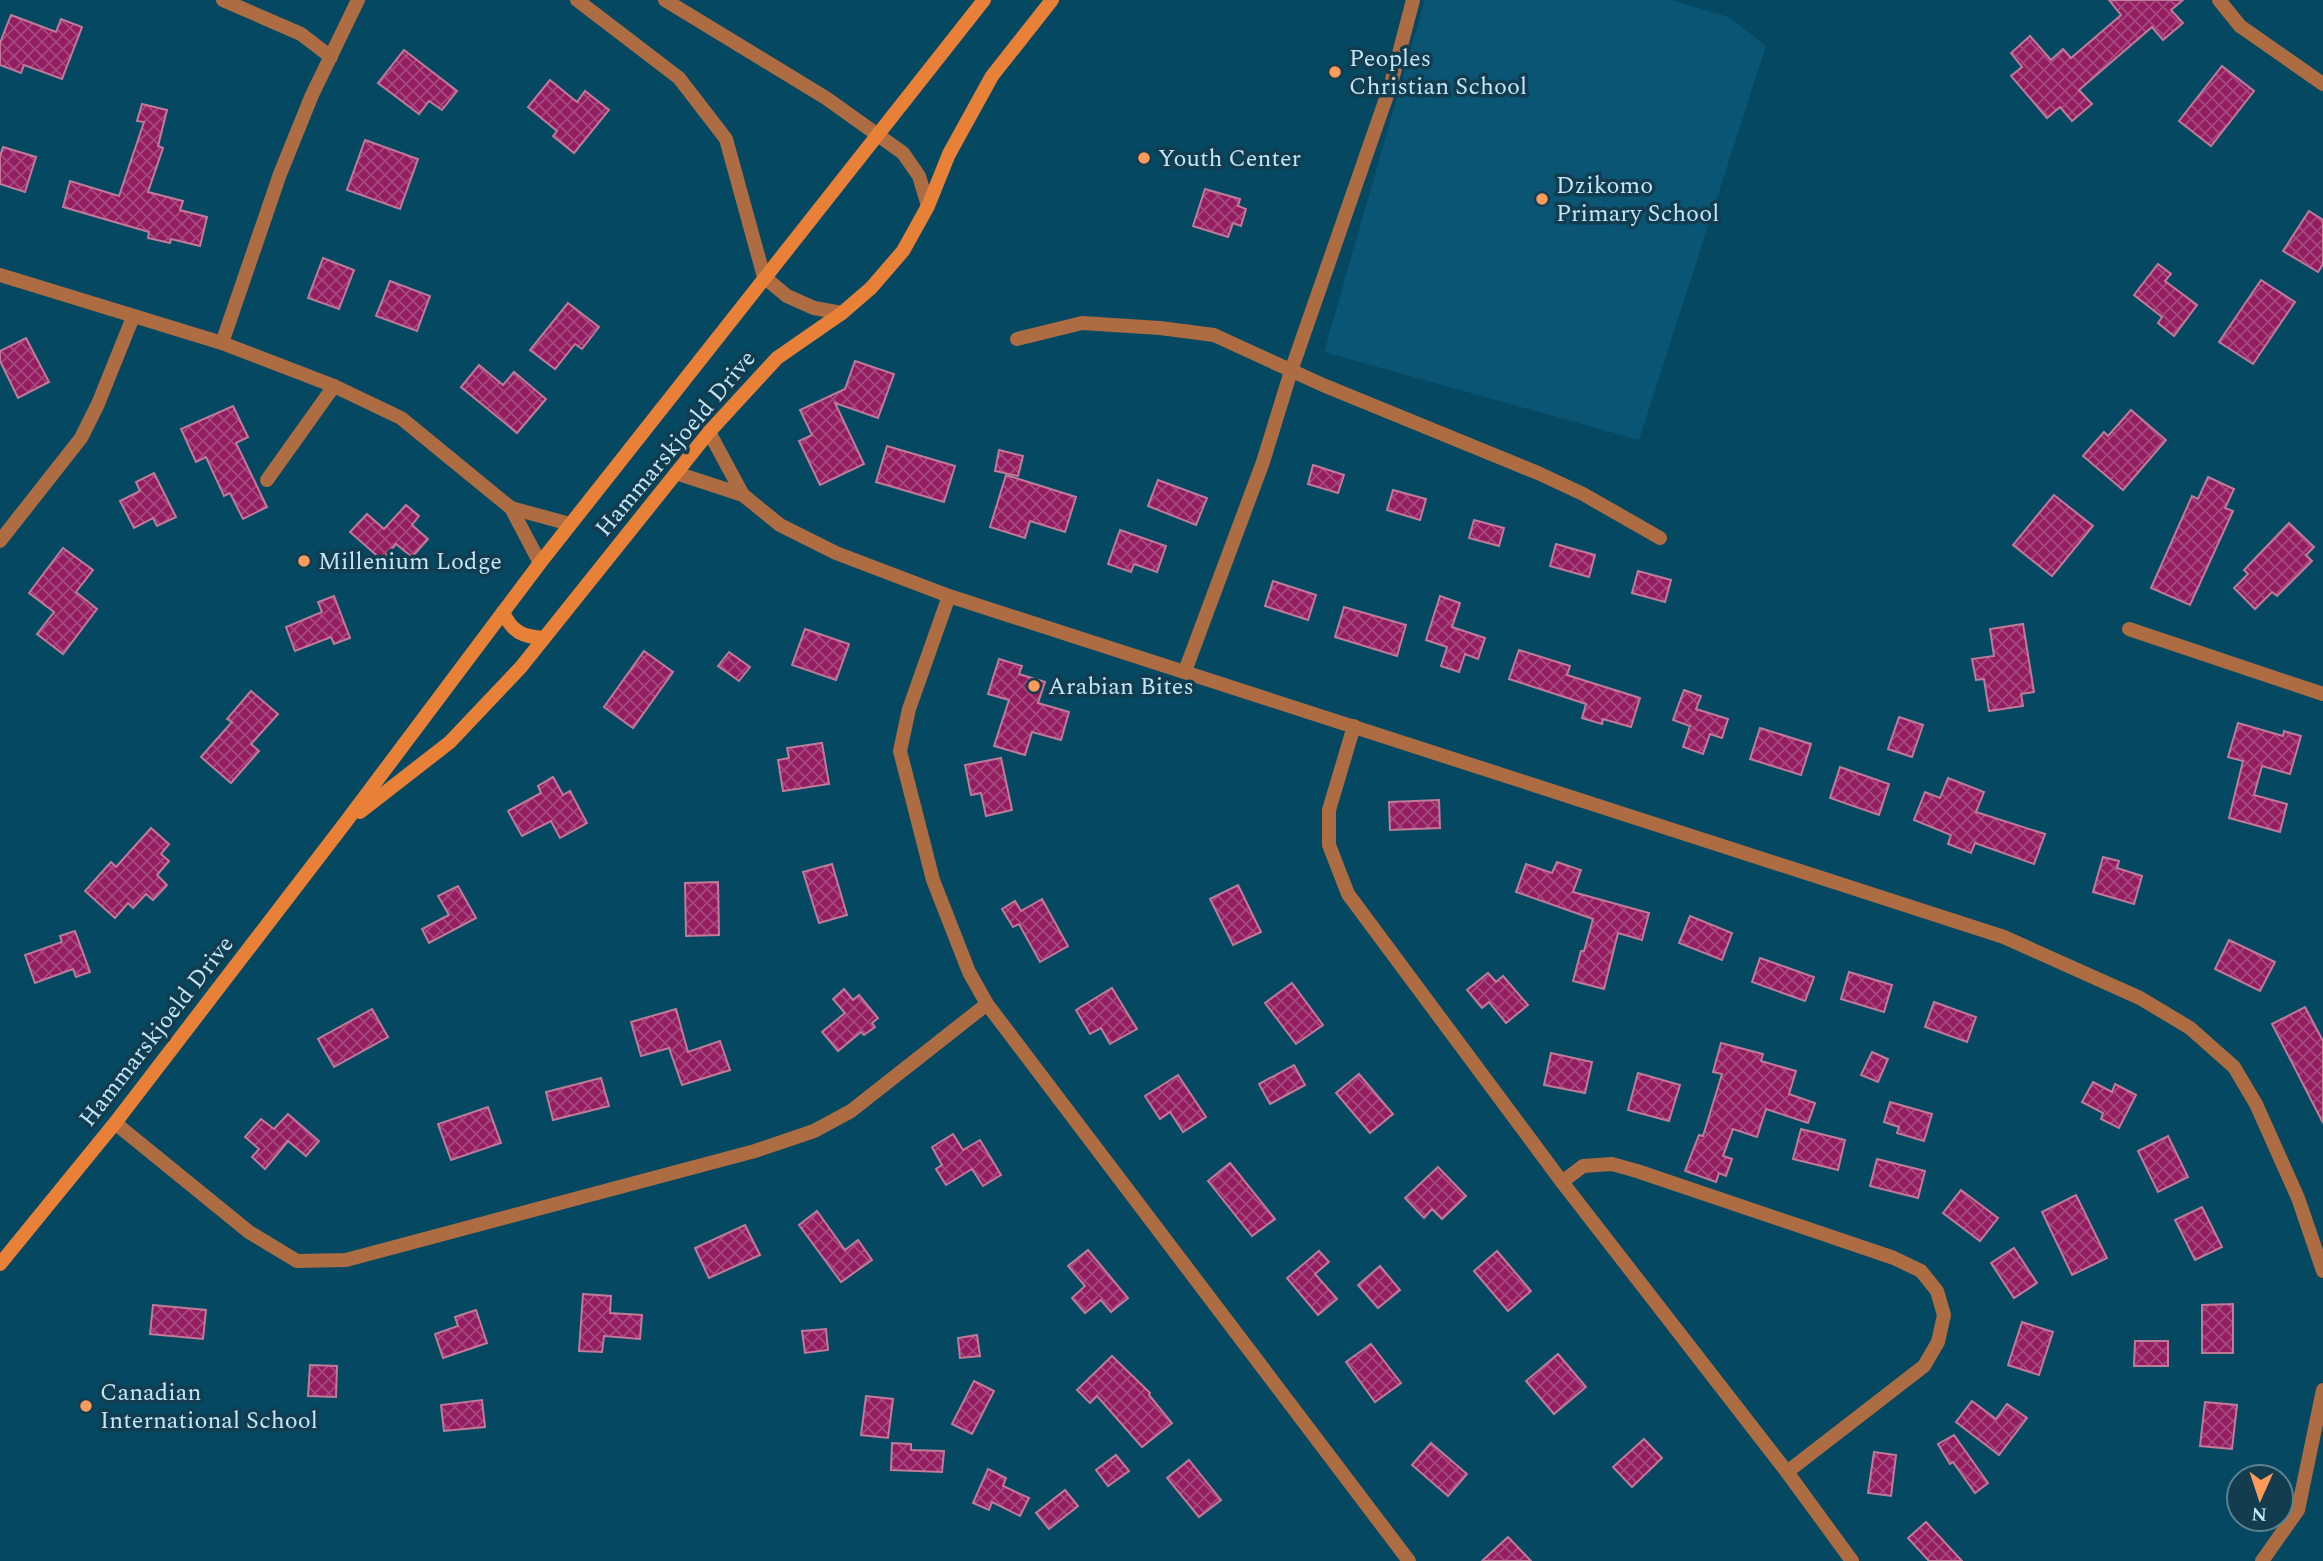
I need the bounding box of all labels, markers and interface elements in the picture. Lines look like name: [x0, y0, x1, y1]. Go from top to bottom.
place label: Peoples Christian School: [1349, 41, 1527, 105]
marker: Peoples Christian School: [1327, 64, 1343, 80]
place label: Youth Center: [1158, 141, 1301, 177]
marker: Youth Center: [1136, 150, 1152, 166]
place label: Dzikomo Primary School: [1556, 168, 1719, 232]
marker: Dzikomo Primary School: [1534, 191, 1550, 207]
street label: Hammarskjoeld Drive: [587, 342, 765, 545]
place label: Millenium Lodge: [318, 544, 502, 580]
marker: Millenium Lodge: [296, 553, 312, 569]
place label: Arabian Bites: [1048, 669, 1194, 705]
marker: Arabian Bites: [1026, 678, 1042, 694]
street label: Hammarskjoeld Drive: [70, 928, 243, 1135]
place label: Canadian International School: [100, 1375, 318, 1439]
marker: Canadian International School: [78, 1398, 94, 1414]
north arrow: [2225, 1463, 2295, 1533]
text: N: [2251, 1499, 2268, 1528]

